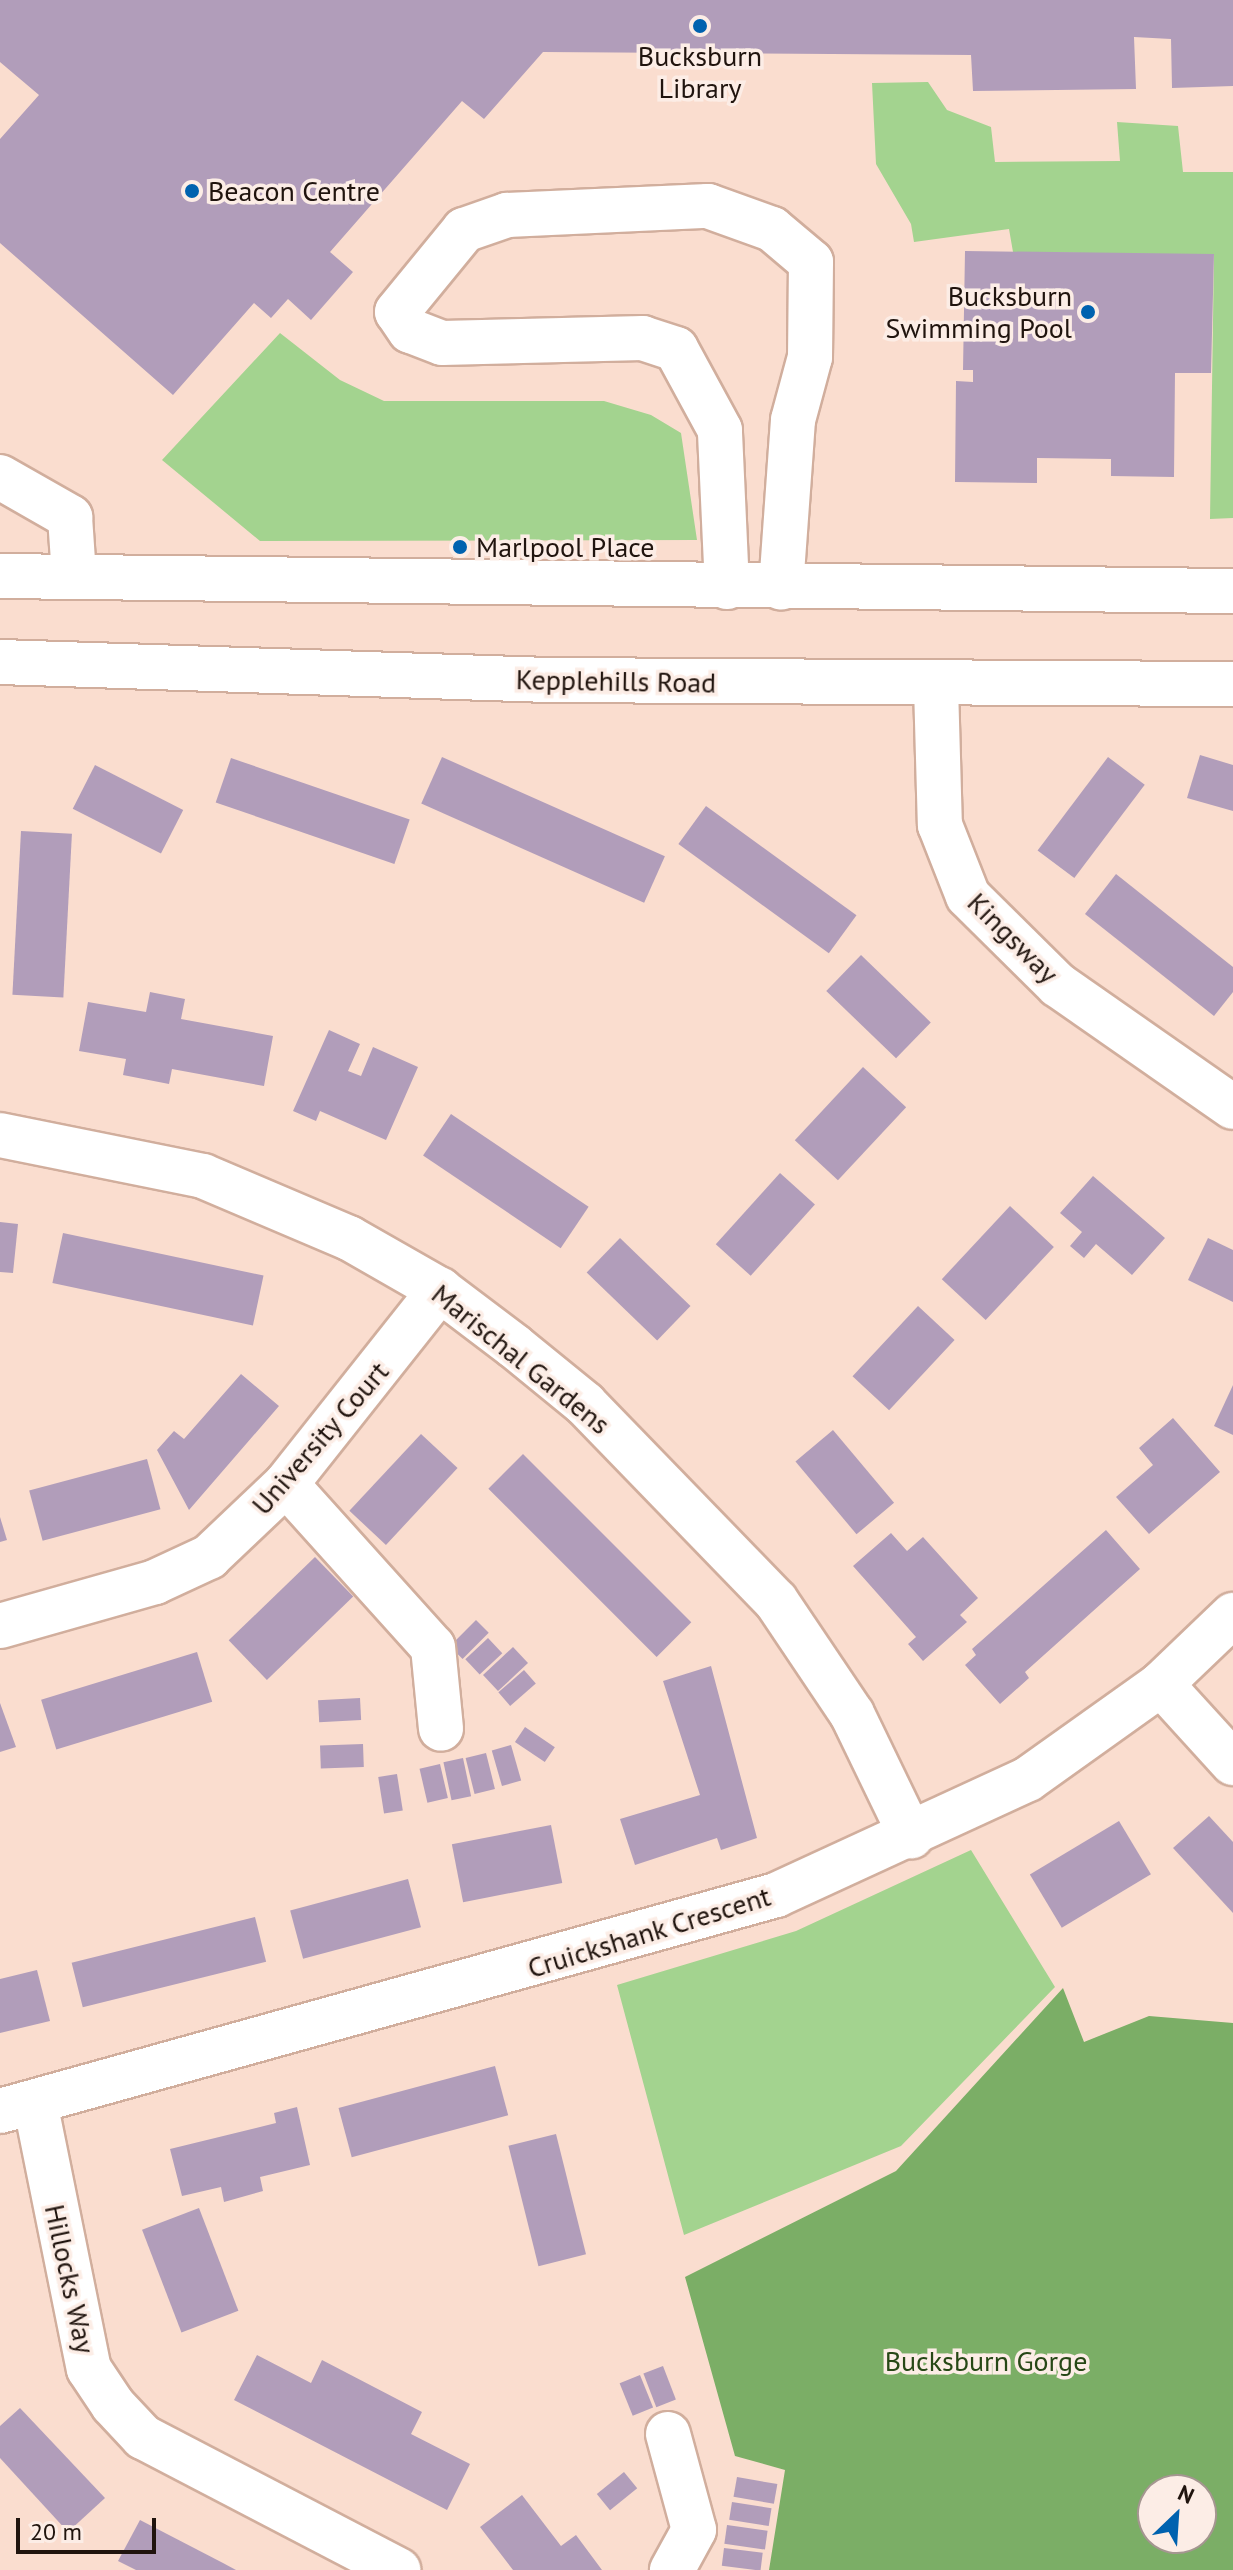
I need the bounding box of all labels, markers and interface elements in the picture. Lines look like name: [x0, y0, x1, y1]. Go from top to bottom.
marker: Bucksburn Library: [691, 17, 709, 35]
place label: Bucksburn Library: [638, 39, 762, 105]
place label: Beacon Centre: [208, 174, 380, 208]
marker: Beacon Centre: [183, 182, 201, 200]
place label: Bucksburn Swimming Pool: [885, 279, 1072, 345]
marker: Bucksburn Swimming Pool: [1079, 303, 1097, 321]
place label: Marlpool Place: [476, 530, 654, 564]
marker: Marlpool Place: [451, 538, 469, 556]
street label: Kepplehills Road: [516, 662, 716, 700]
street label: Kingsway: [961, 886, 1065, 990]
street label: Marischal Gardens: [425, 1277, 617, 1441]
street label: University Court: [244, 1354, 396, 1522]
street label: Cruickshank Crescent: [523, 1879, 775, 1985]
street label: Hillocks Way: [38, 2201, 102, 2357]
park label: Bucksburn Gorge: [885, 2344, 1087, 2378]
north arrow: [1137, 2474, 1217, 2554]
text: N: [1174, 2478, 1199, 2510]
scale bar: [20, 2502, 160, 2552]
text: 20 m: [30, 2516, 82, 2547]

